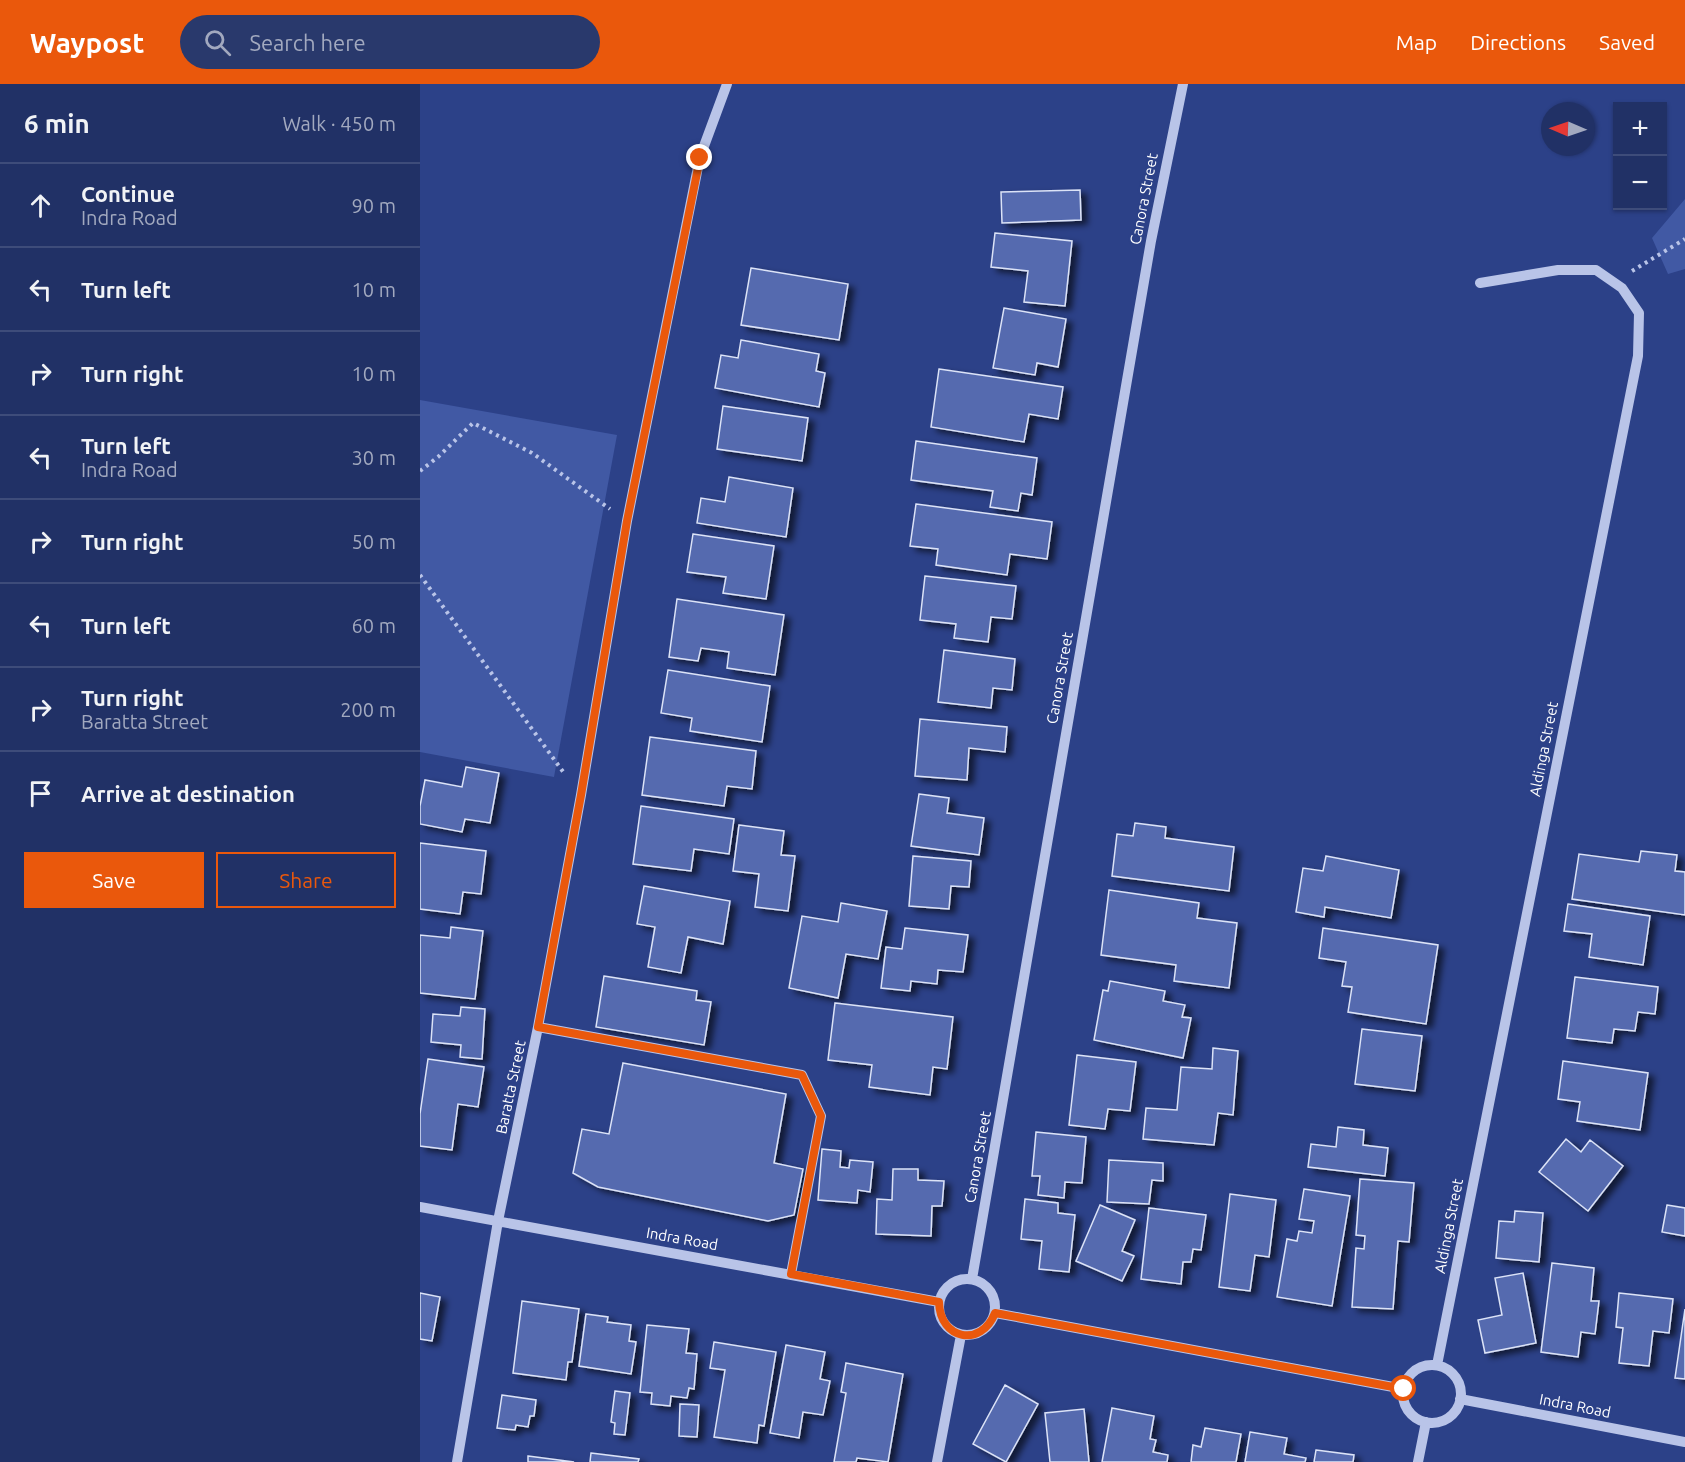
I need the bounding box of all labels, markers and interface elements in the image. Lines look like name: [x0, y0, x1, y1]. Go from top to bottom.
search box: [180, 15, 600, 69]
icon: search: [201, 26, 234, 59]
text: Waypost: [30, 27, 144, 58]
text: Search here: [249, 30, 366, 55]
text: Map: [1396, 30, 1437, 54]
text: Directions: [1470, 30, 1566, 54]
text: Saved: [1599, 30, 1655, 54]
north arrow: [1541, 102, 1595, 156]
map controls: [1613, 102, 1667, 210]
button: +: [1613, 102, 1667, 156]
text: 6 min: [24, 109, 90, 138]
text: Walk · 450 m: [283, 112, 396, 135]
route end: [686, 144, 712, 170]
street label: Canora Street: [1126, 152, 1161, 246]
button: −: [1613, 156, 1667, 210]
text: Continue: [81, 181, 175, 206]
icon: ahead: [24, 189, 57, 222]
text: 90 m: [352, 194, 396, 217]
text: Indra Road: [81, 206, 178, 229]
icon: left: [24, 273, 57, 306]
text: Turn left: [81, 277, 171, 302]
text: 10 m: [352, 278, 396, 301]
icon: right: [24, 357, 57, 390]
text: Turn right: [81, 361, 183, 386]
text: 10 m: [352, 362, 396, 385]
text: Turn left: [81, 433, 171, 458]
icon: left: [24, 441, 57, 474]
text: 30 m: [352, 446, 396, 469]
text: Indra Road: [81, 458, 178, 481]
icon: right: [24, 525, 57, 558]
text: Turn right: [81, 529, 183, 554]
text: 50 m: [352, 530, 396, 553]
icon: left: [24, 609, 57, 642]
text: Turn left: [81, 613, 171, 638]
text: 60 m: [352, 614, 396, 637]
street label: Canora Street: [1043, 631, 1076, 725]
text: Turn right: [81, 685, 183, 710]
icon: right: [24, 693, 57, 726]
text: 200 m: [340, 698, 396, 721]
street label: Aldinga Street: [1526, 700, 1561, 798]
text: Baratta Street: [81, 710, 208, 733]
icon: arrive: [24, 777, 57, 810]
text: Arrive at destination: [81, 781, 295, 806]
button: Save: [24, 852, 204, 908]
button: Share: [216, 852, 396, 908]
street label: Baratta Street: [492, 1038, 529, 1135]
street label: Canora Street: [961, 1110, 994, 1204]
street label: Aldinga Street: [1431, 1177, 1466, 1275]
street label: Indra Road: [645, 1224, 719, 1253]
route start: [1390, 1375, 1416, 1401]
street label: Indra Road: [1538, 1390, 1612, 1421]

